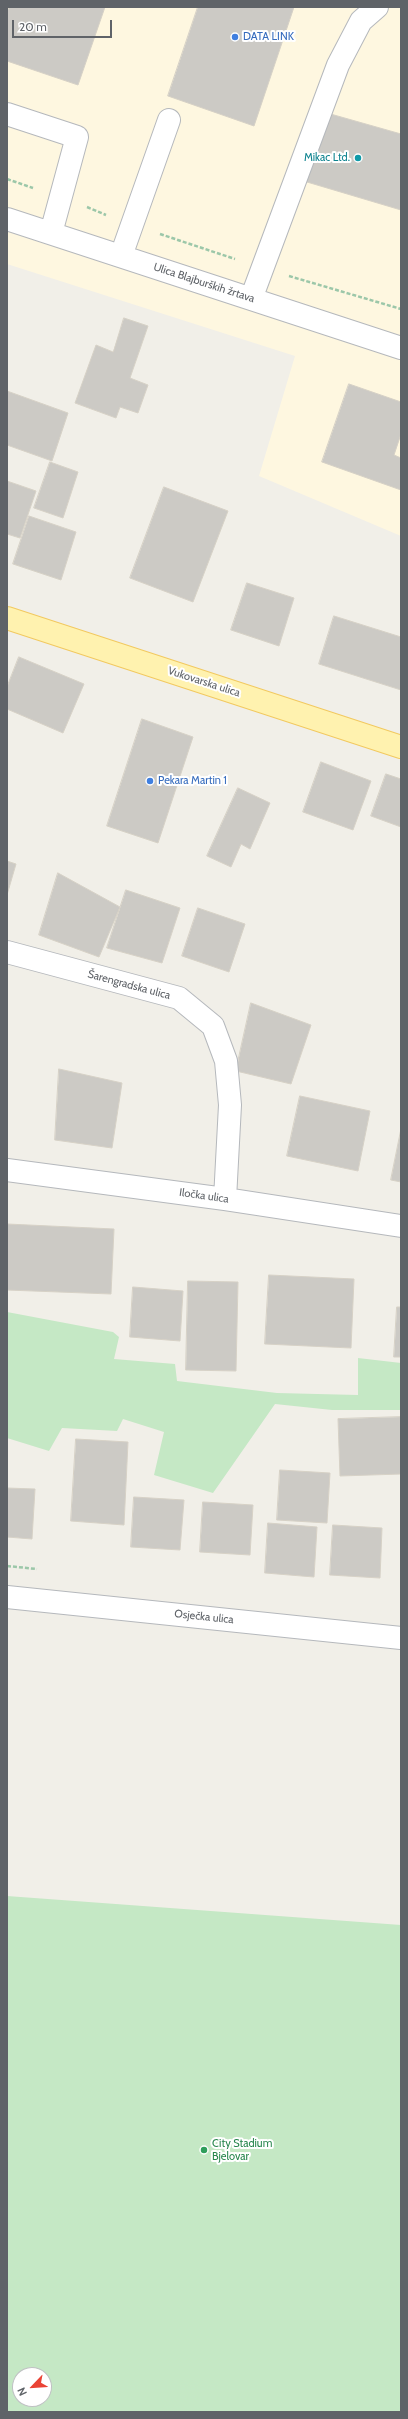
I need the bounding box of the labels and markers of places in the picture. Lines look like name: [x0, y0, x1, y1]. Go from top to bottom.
place label: DATA LINK: [243, 30, 294, 44]
marker: DATA LINK: [230, 32, 240, 42]
place label: Mikac Ltd.: [304, 151, 350, 165]
marker: Mikac Ltd.: [353, 153, 363, 163]
place label: Pekara Martin 1: [158, 774, 227, 788]
marker: Pekara Martin 1: [145, 776, 155, 786]
place label: City Stadium Bjelovar: [212, 2137, 272, 2163]
marker: City Stadium Bjelovar: [199, 2145, 209, 2155]

